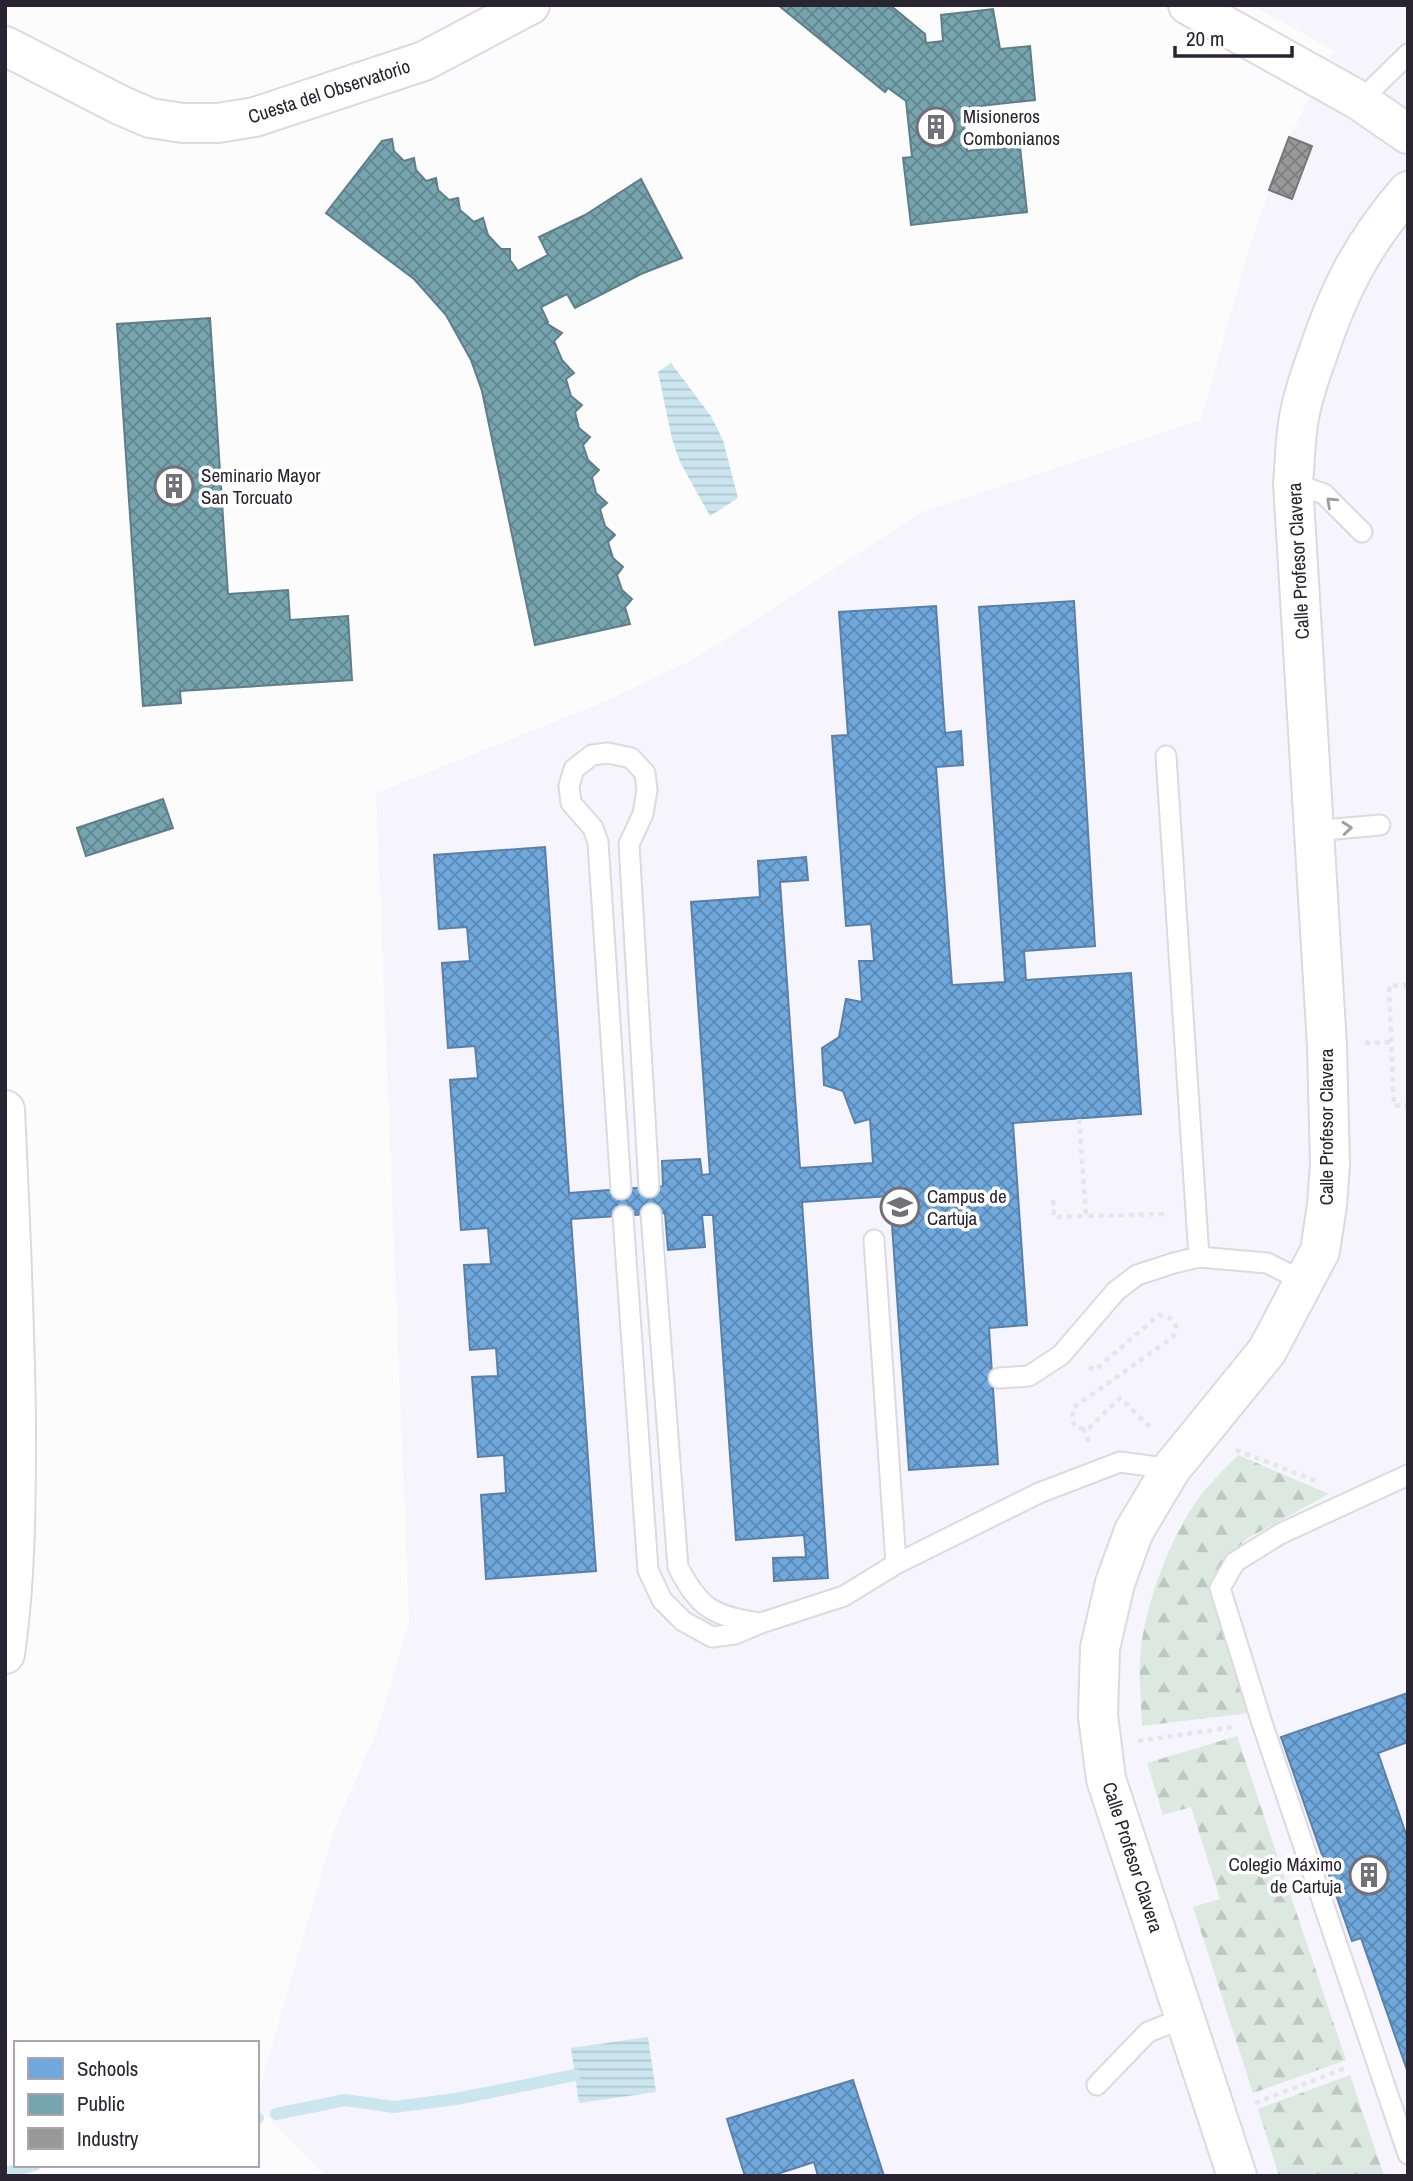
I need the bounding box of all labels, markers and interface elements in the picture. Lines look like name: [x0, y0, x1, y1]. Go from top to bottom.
scale bar: [1175, 14, 1292, 58]
text: 20 m: [1186, 24, 1224, 53]
street label: Cuesta del Observatorio: [245, 53, 413, 129]
place label: Misioneros Combonianos: [963, 103, 1060, 151]
building icon: Misioneros Combonianos: [915, 106, 957, 148]
place label: Seminario Mayor San Torcuato: [201, 462, 321, 510]
building icon: Seminario Mayor San Torcuato: [153, 465, 195, 507]
street label: Calle Profesor Clavera: [1281, 482, 1315, 640]
one-way arrow: [1326, 497, 1339, 510]
one-way arrow: [1341, 821, 1352, 836]
street label: Calle Profesor Clavera: [1313, 1048, 1339, 1205]
place label: Campus de Cartuja: [927, 1183, 1007, 1231]
school or university icon: Campus de Cartuja: [879, 1186, 921, 1228]
street label: Calle Profesor Clavera: [1096, 1778, 1170, 1936]
place label: Colegio Máximo de Cartuja: [1229, 1851, 1342, 1899]
building icon: Colegio Máximo de Cartuja: [1348, 1854, 1390, 1896]
legend: [14, 2041, 259, 2167]
text: Schools: [77, 2054, 138, 2083]
text: Public: [77, 2089, 125, 2118]
text: Industry: [77, 2124, 139, 2153]

